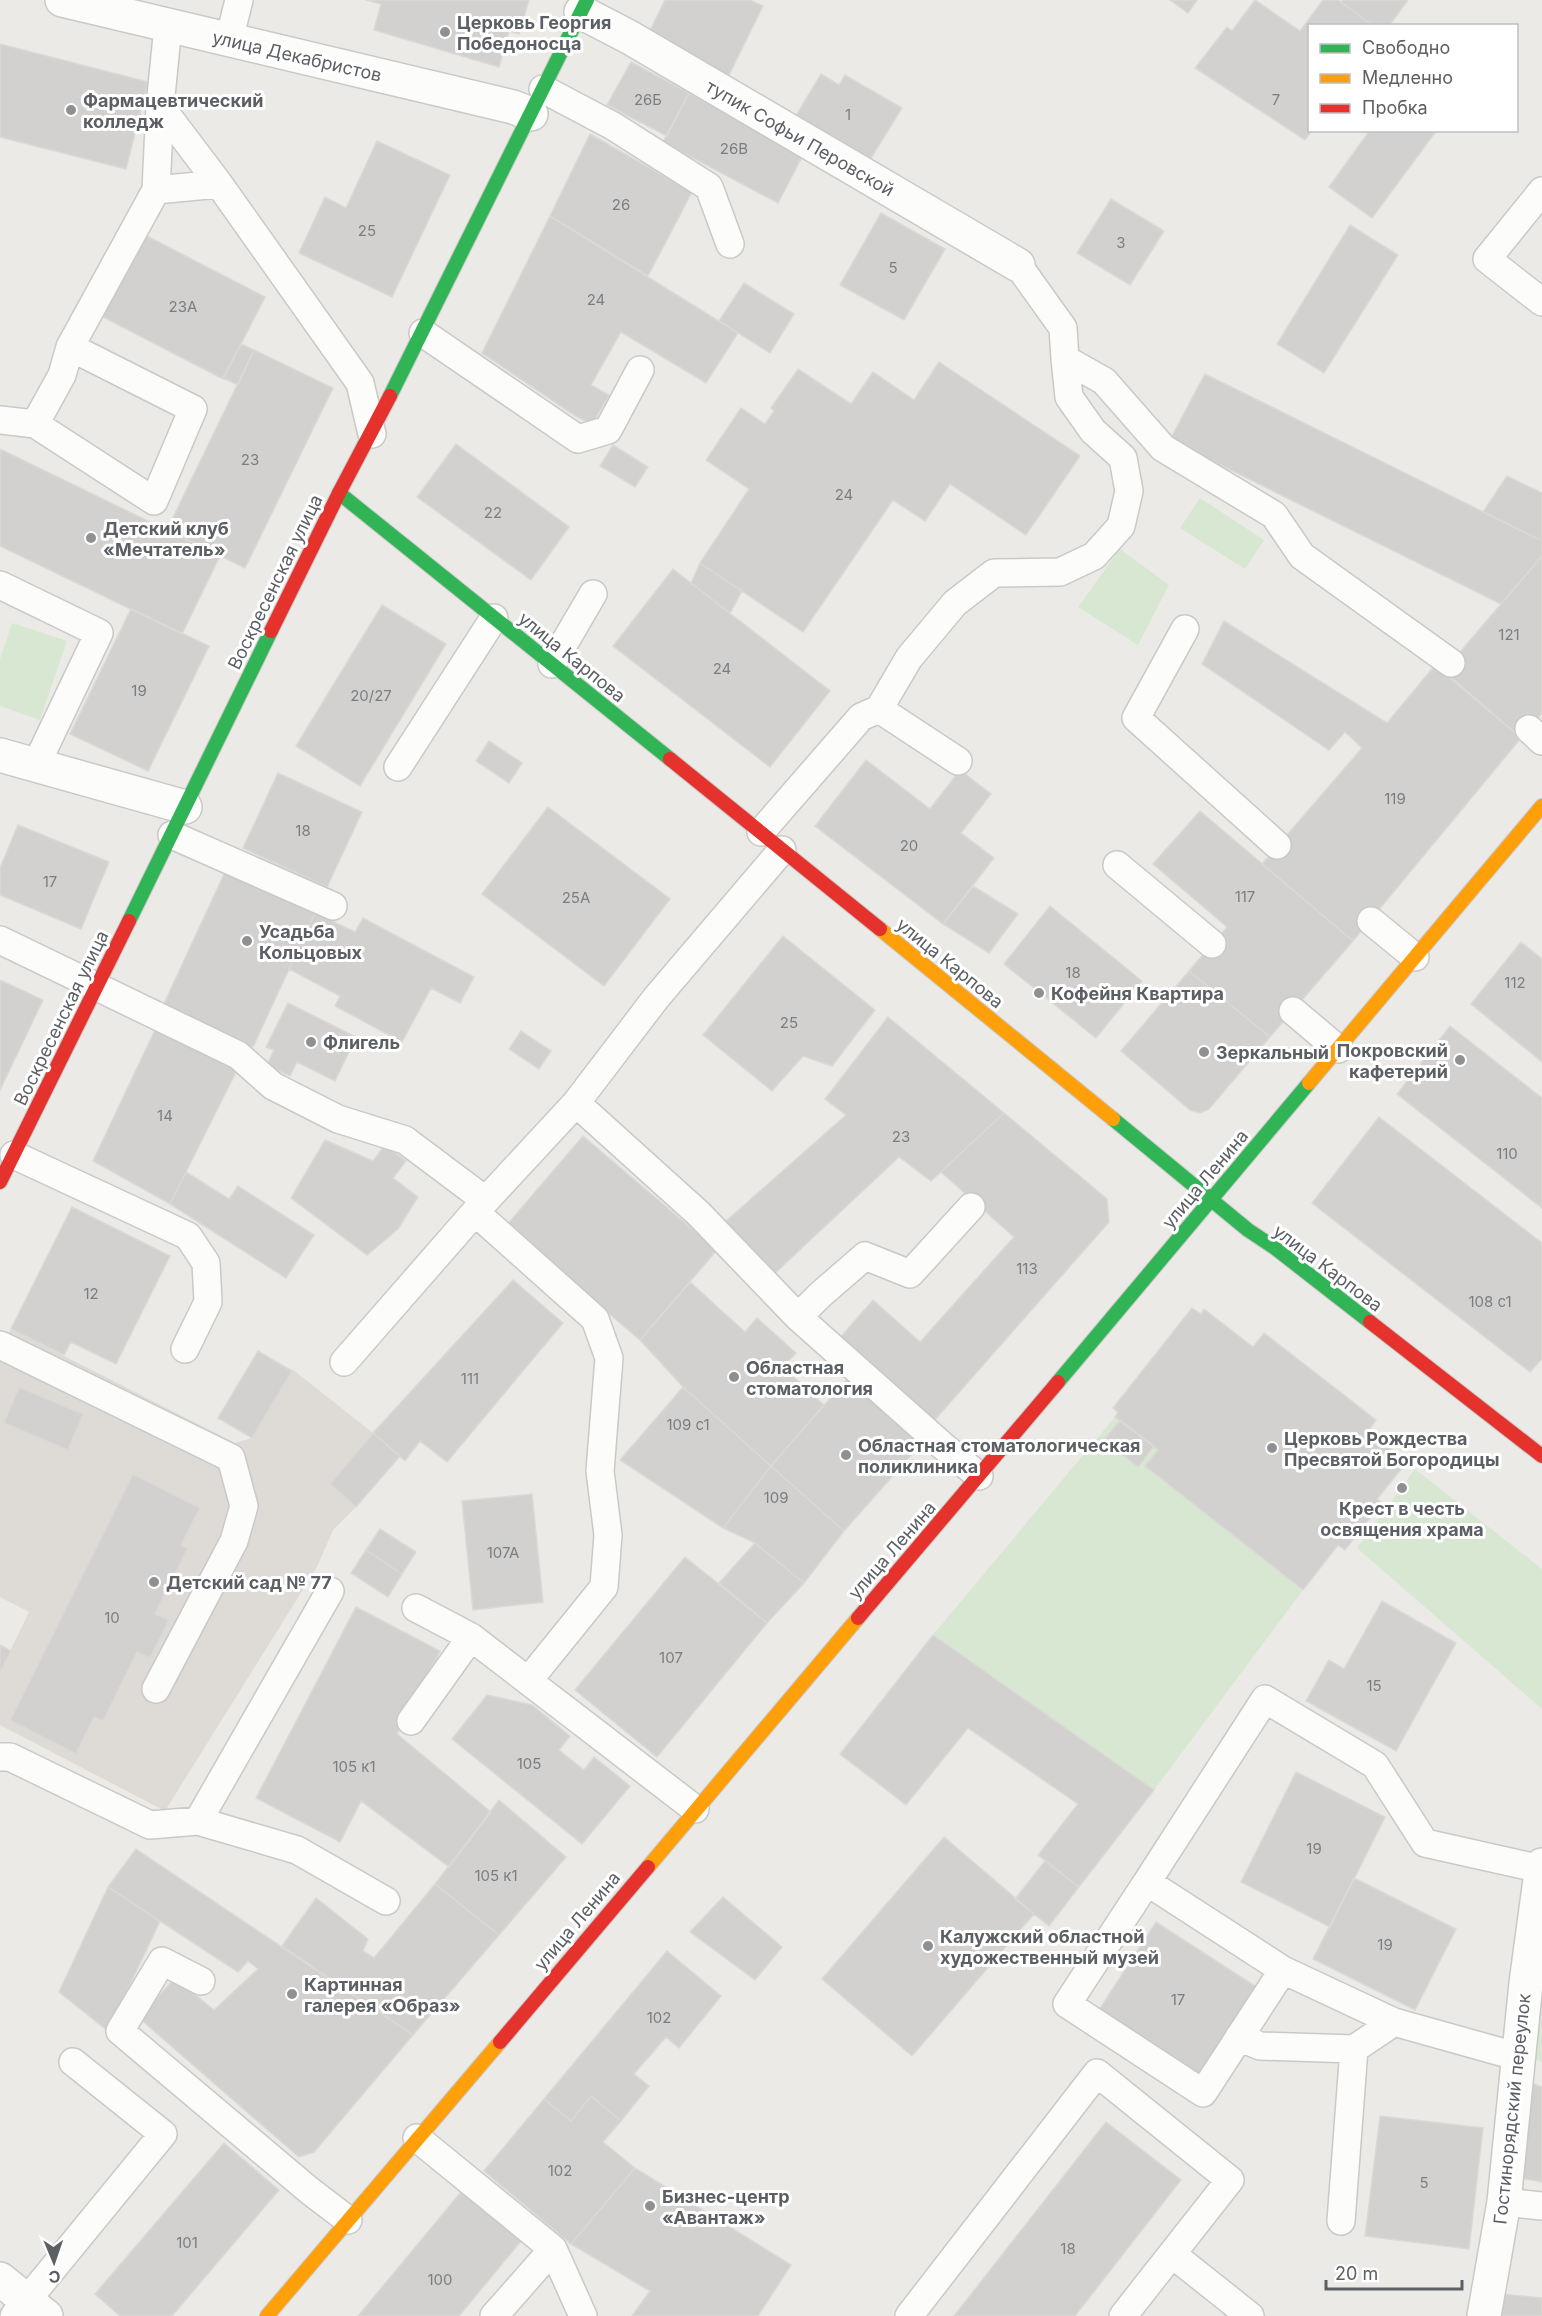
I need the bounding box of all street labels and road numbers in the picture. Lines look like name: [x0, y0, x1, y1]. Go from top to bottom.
street label: улица Декабристов: [210, 26, 384, 86]
street label: тупик Софьи Перовской: [702, 75, 898, 201]
street label: Воскресенская улица: [224, 491, 326, 673]
street label: улица Карпова: [514, 608, 630, 706]
street label: улица Карпова: [892, 914, 1008, 1012]
street label: Воскресенская улица: [10, 927, 112, 1109]
street label: улица Ленина: [1158, 1125, 1252, 1233]
street label: улица Карпова: [1269, 1220, 1387, 1316]
street label: улица Ленина: [844, 1497, 940, 1603]
street label: улица Ленина: [530, 1867, 624, 1975]
street label: Гостинорядский переулок: [1489, 1992, 1535, 2225]

